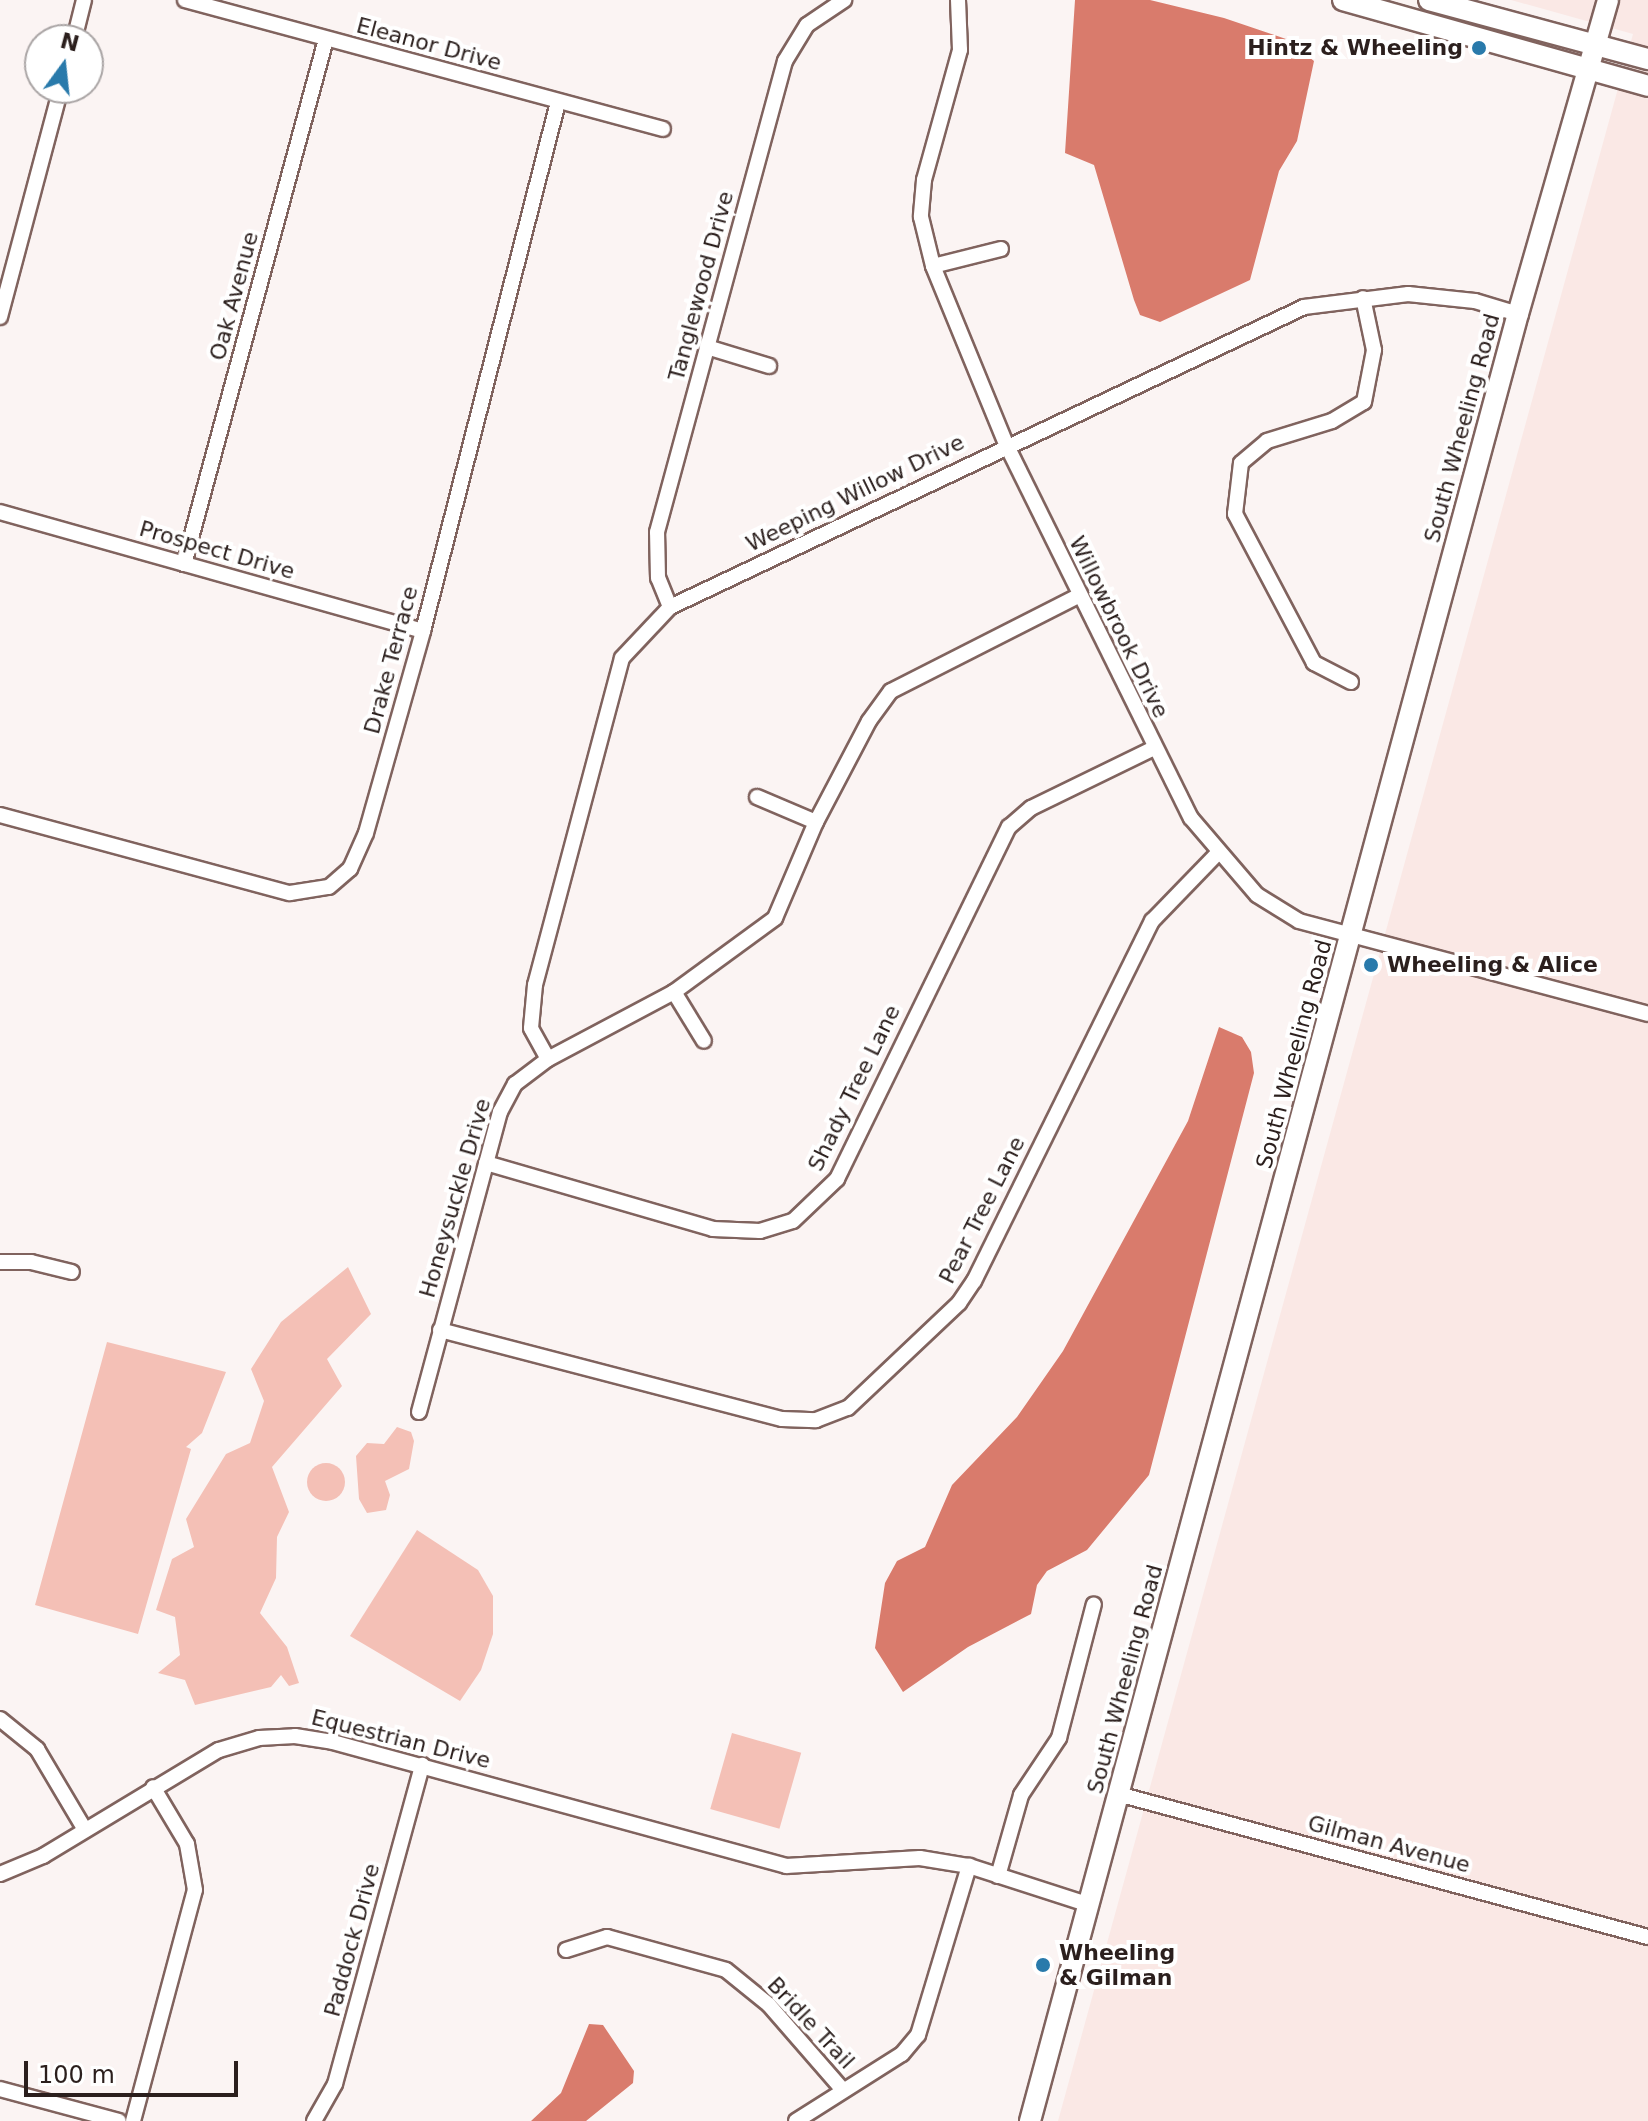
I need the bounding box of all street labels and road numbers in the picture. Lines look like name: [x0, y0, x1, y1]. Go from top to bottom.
street label: Eleanor Drive: [354, 12, 504, 76]
street label: Tanglewood Drive: [663, 188, 739, 384]
street label: Oak Avenue: [204, 229, 264, 363]
street label: South Wheeling Road: [1419, 311, 1505, 545]
street label: Weeping Willow Drive: [742, 429, 968, 557]
street label: Prospect Drive: [136, 515, 298, 585]
street label: Willowbrook Drive: [1064, 532, 1174, 722]
street label: Drake Terrace: [359, 583, 423, 737]
street label: South Wheeling Road: [1251, 937, 1337, 1171]
street label: Shady Tree Lane: [802, 1001, 906, 1175]
street label: Honeysuckle Drive: [414, 1095, 496, 1301]
street label: Pear Tree Lane: [934, 1132, 1030, 1288]
street label: South Wheeling Road: [1082, 1562, 1168, 1796]
street label: Equestrian Drive: [309, 1704, 493, 1774]
street label: Gilman Avenue: [1305, 1810, 1473, 1878]
street label: Paddock Drive: [319, 1860, 385, 2020]
street label: Bridle Trail: [762, 1972, 860, 2074]

